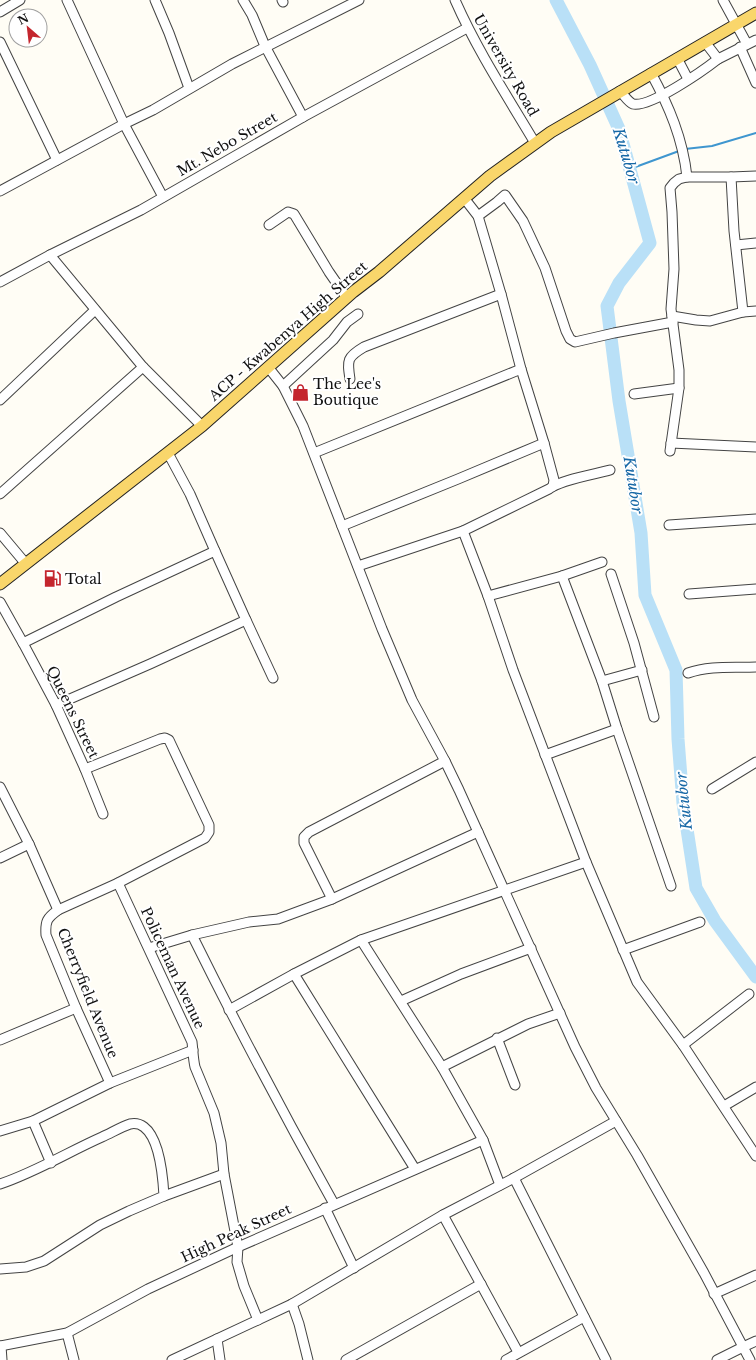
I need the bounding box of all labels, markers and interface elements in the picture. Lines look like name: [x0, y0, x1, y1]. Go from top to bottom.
north arrow: [8, 8, 48, 48]
text: N: [15, 10, 32, 28]
street label: University Road: [469, 11, 543, 120]
street label: Mt. Nebo Street: [174, 108, 281, 180]
water label: Kutubor: [609, 124, 644, 187]
street label: ACP - Kwabenya High Street: [204, 257, 371, 405]
place label: The Lee's Boutique: [313, 375, 381, 409]
shop icon: The Lee's Boutique: [290, 382, 310, 402]
water label: Kutubor: [619, 454, 648, 516]
fuel station icon: Total: [42, 569, 62, 589]
place label: Total: [65, 570, 102, 588]
street label: Queens Street: [43, 663, 103, 762]
water label: Kutubor: [671, 770, 696, 832]
street label: Policeman Avenue: [137, 904, 209, 1032]
street label: Cherryfield Avenue: [54, 925, 122, 1061]
street label: High Peak Street: [178, 1199, 295, 1266]

